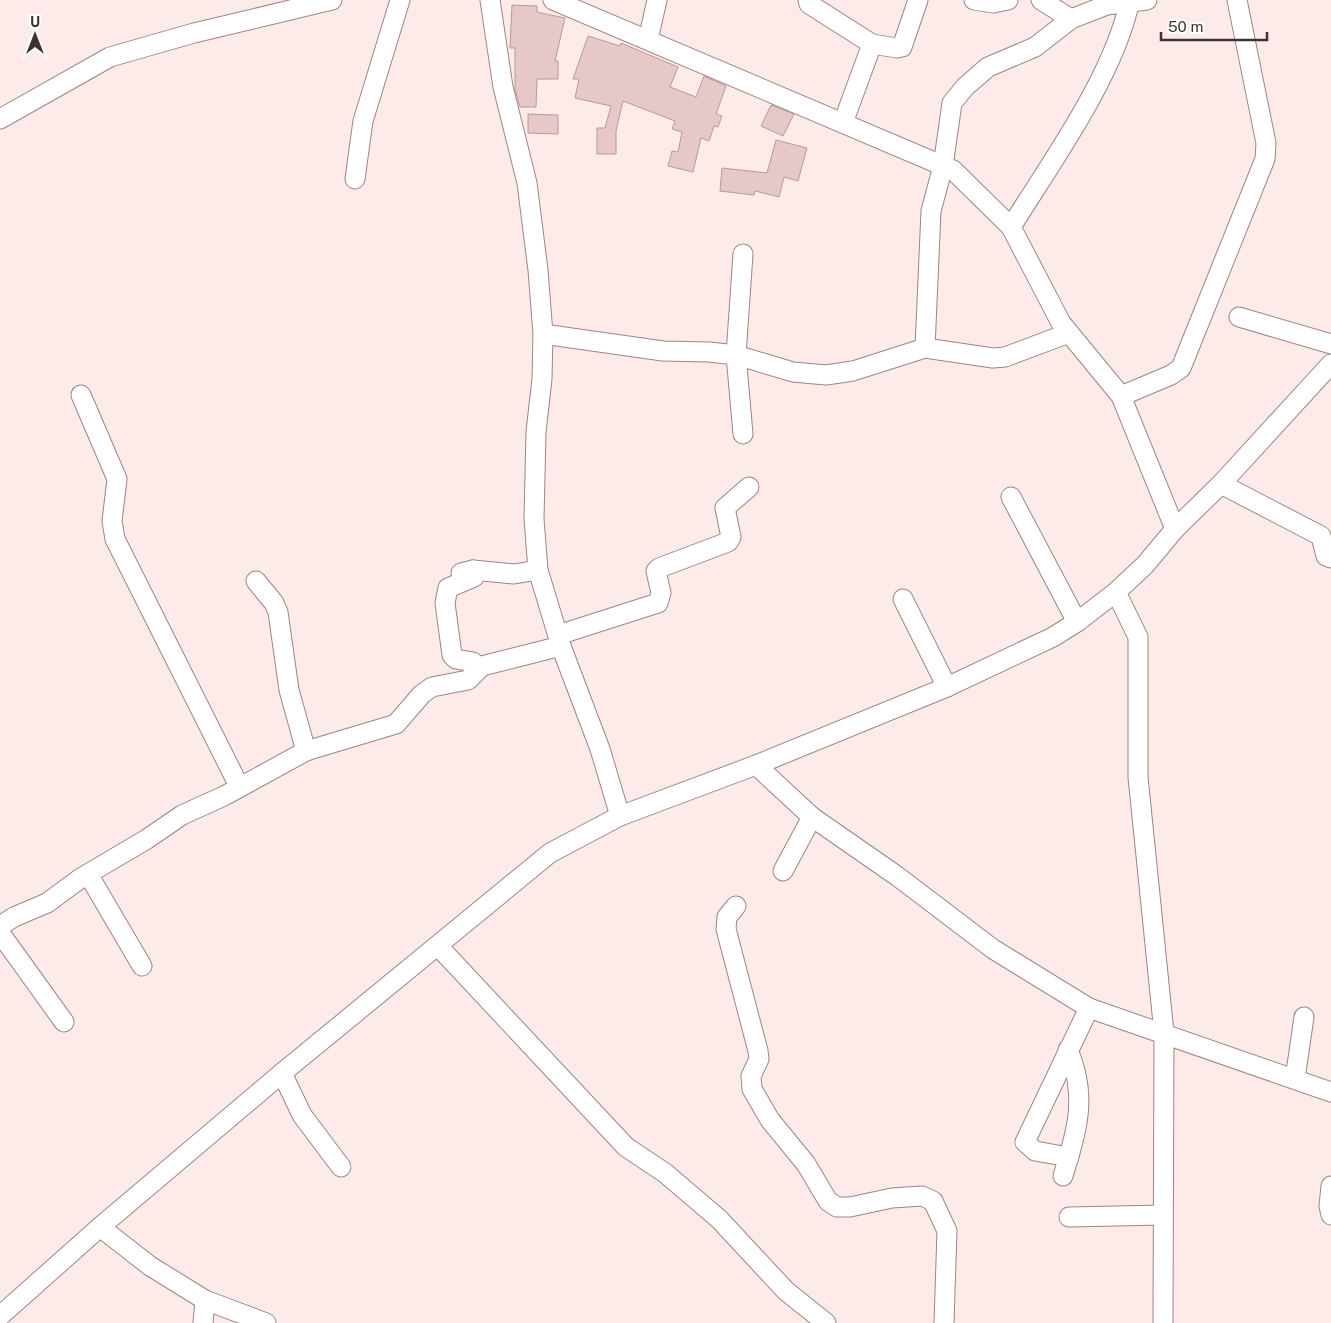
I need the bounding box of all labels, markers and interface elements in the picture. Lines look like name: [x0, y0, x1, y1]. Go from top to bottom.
north arrow: [10, 10, 60, 60]
scale bar: [1161, 10, 1267, 42]
text: U: [30, 14, 40, 30]
text: 50 m: [1168, 18, 1203, 35]

